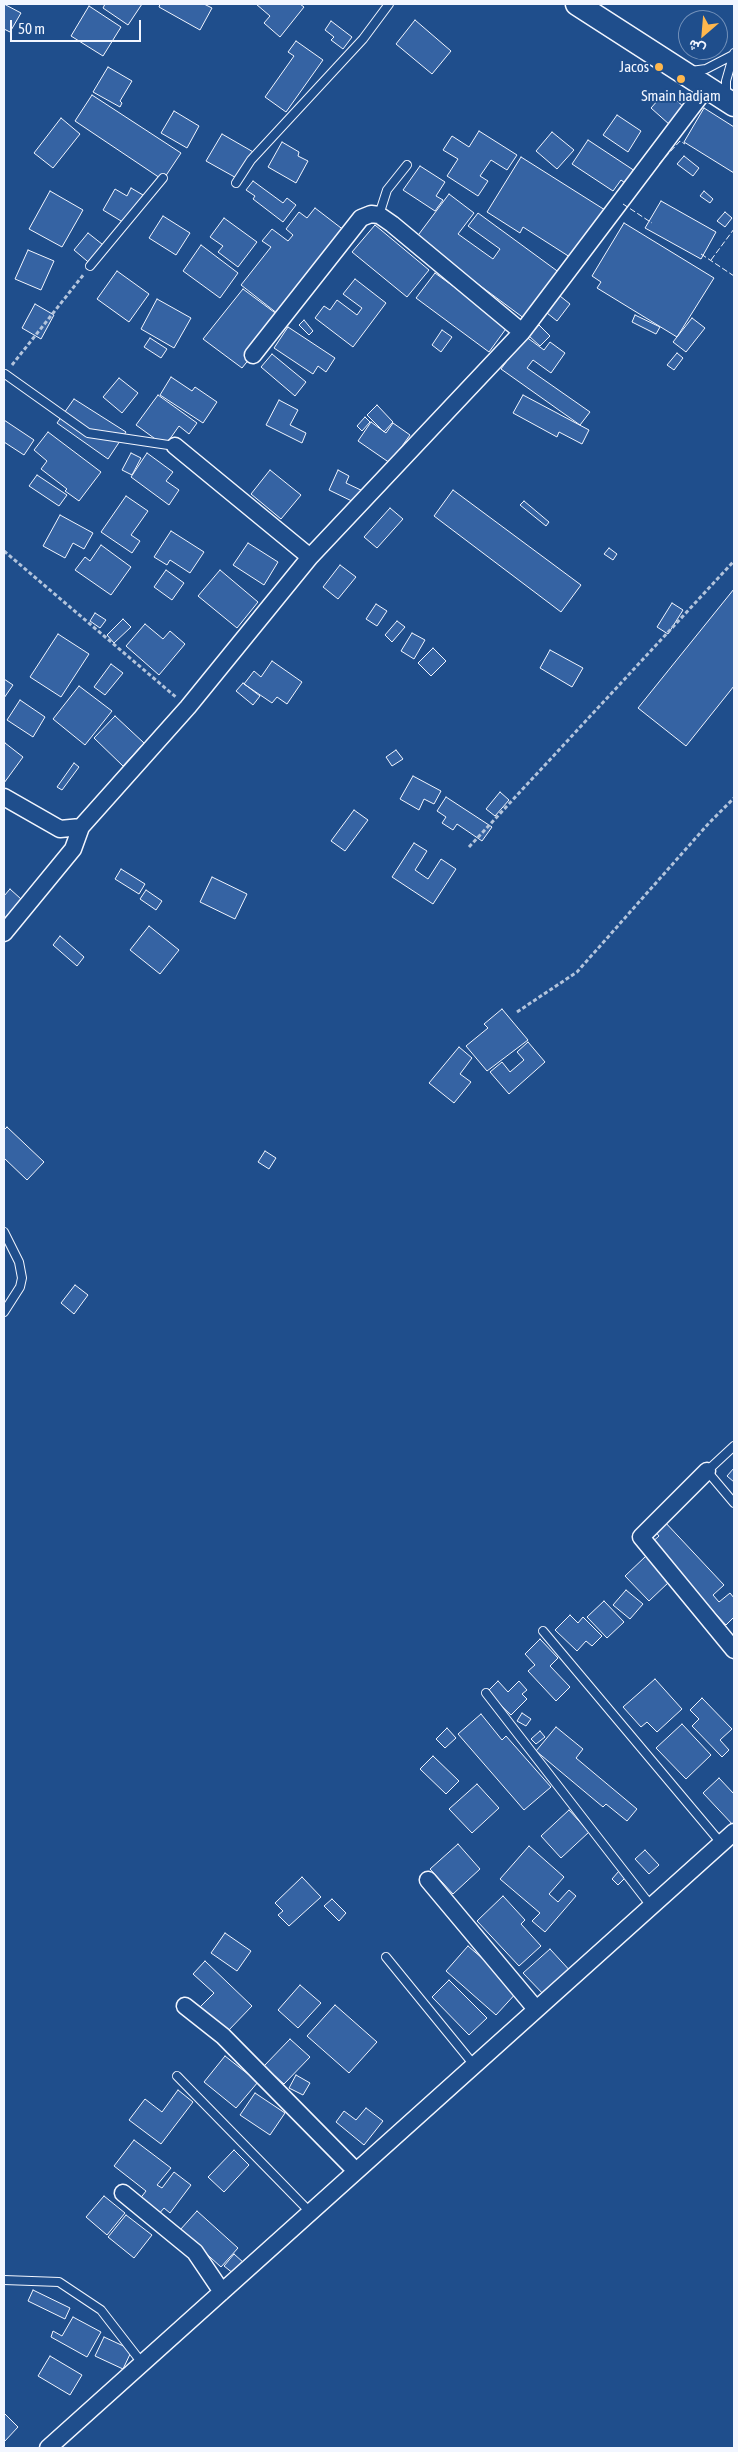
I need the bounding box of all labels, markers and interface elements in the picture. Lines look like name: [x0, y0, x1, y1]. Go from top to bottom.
scale bar: [12, 10, 144, 42]
north arrow: [678, 10, 728, 60]
text: 50 m: [18, 20, 45, 37]
text: ش: [686, 37, 708, 58]
place label: Jacos: [619, 58, 649, 76]
marker: Jacos: [653, 61, 665, 73]
marker: Smain hadjam: [675, 73, 687, 85]
place label: Smain hadjam: [641, 87, 721, 105]

